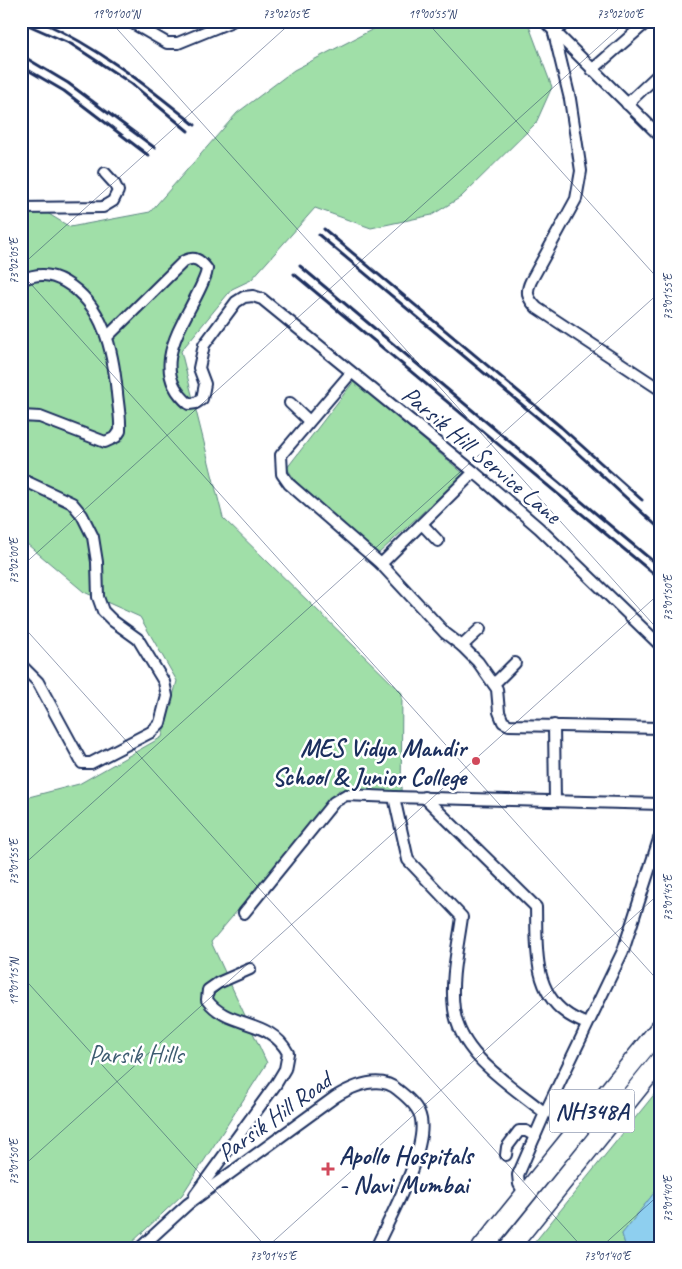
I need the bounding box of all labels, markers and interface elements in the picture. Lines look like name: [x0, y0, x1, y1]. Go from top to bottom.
text: 19°01'00"N: [92, 6, 141, 22]
text: 73°02'05"E: [263, 6, 311, 22]
text: 19°00'55"N: [408, 6, 457, 22]
text: 73°02'00"E: [597, 6, 645, 22]
text: 73°02'05"E: [6, 236, 22, 284]
text: 73°01'55"E: [660, 272, 676, 320]
street label: Parsik Hill Service Lane: [395, 379, 569, 532]
text: 73°02'00"E: [6, 536, 22, 584]
text: 73°01'50"E: [660, 573, 676, 621]
place label: MES Vidya Mandir School & Junior College: [272, 732, 469, 793]
marker: MES Vidya Mandir School & Junior College: [470, 755, 482, 767]
text: 73°01'55"E: [6, 837, 22, 885]
text: 73°01'45"E: [660, 873, 676, 921]
text: 19°01'15"N: [6, 957, 22, 1006]
park label: Parsik Hills: [89, 1039, 186, 1071]
street label: Parsik Hill Road: [211, 1063, 340, 1169]
road number: NH348A: [550, 1090, 634, 1132]
text: 73°01'50"E: [6, 1137, 22, 1185]
place label: Apollo Hospitals - Navi Mumbai: [339, 1140, 475, 1201]
marker: Apollo Hospitals - Navi Mumbai: [321, 1162, 335, 1176]
text: 73°01'40"E: [660, 1174, 676, 1222]
text: 73°01'45"E: [250, 1248, 298, 1264]
text: 73°01'40"E: [584, 1248, 632, 1264]

